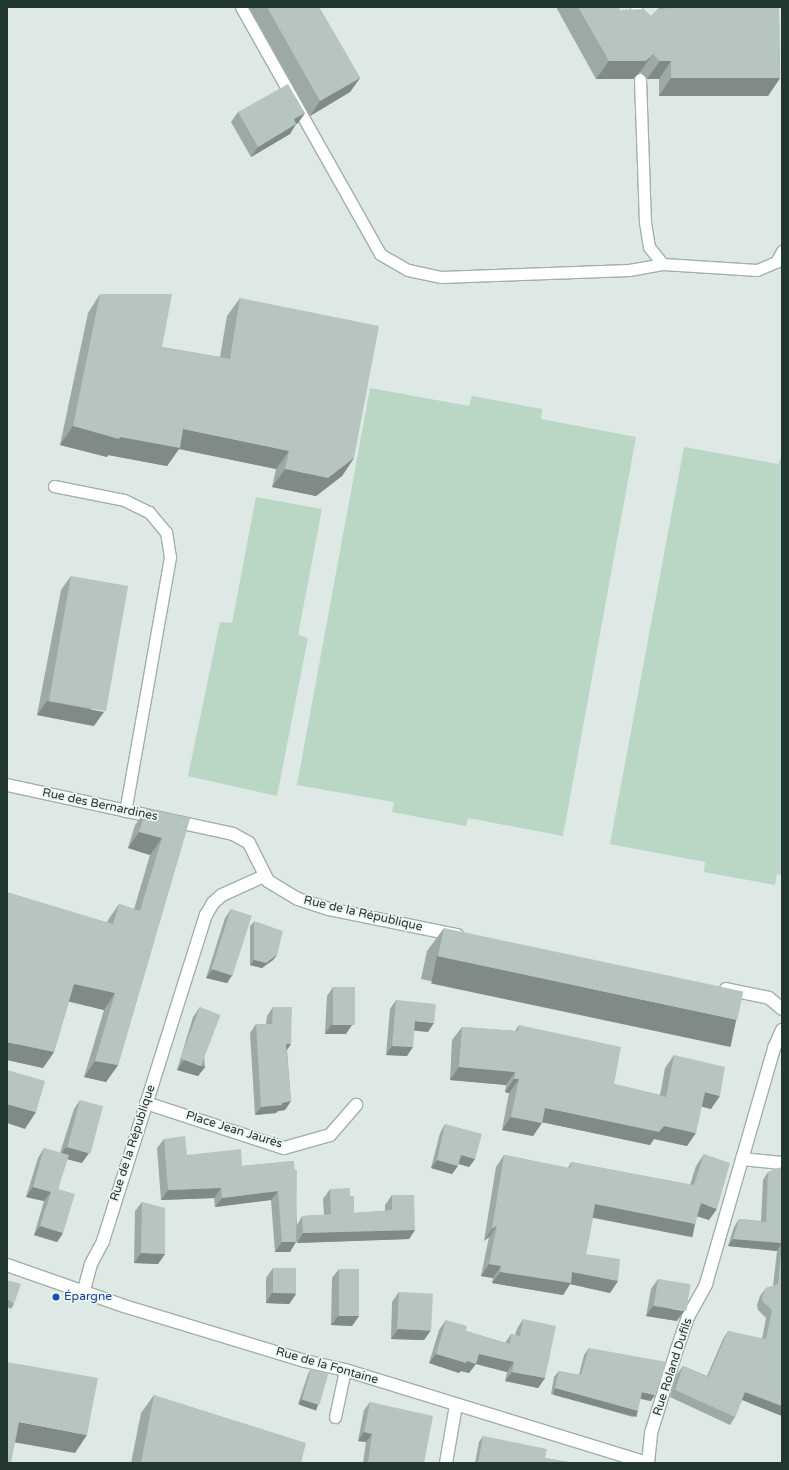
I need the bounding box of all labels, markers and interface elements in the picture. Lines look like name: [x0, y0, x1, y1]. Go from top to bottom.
street label: Rue des Bernardines: [41, 786, 159, 824]
street label: Rue de la République: [302, 893, 424, 935]
street label: Rue de la République: [107, 1083, 159, 1203]
street label: Place Jean Jaurès: [184, 1108, 284, 1152]
place label: Épargne: [64, 1290, 112, 1304]
marker: Épargne: [51, 1292, 61, 1302]
street label: Rue Roland Dufils: [650, 1316, 696, 1418]
street label: Rue de la Fontaine: [274, 1344, 380, 1388]

